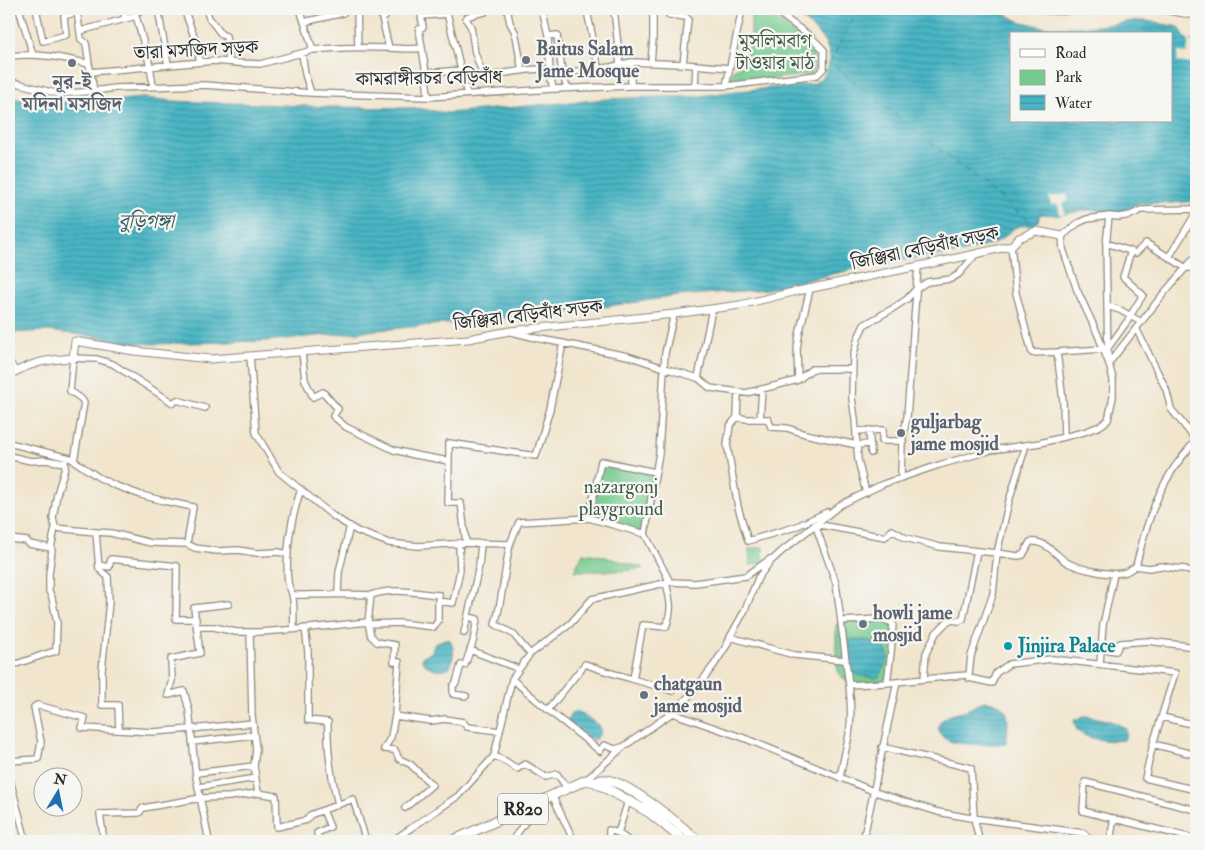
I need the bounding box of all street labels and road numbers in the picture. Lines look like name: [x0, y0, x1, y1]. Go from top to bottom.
street label: তারা মসজিদ সড়ক: [132, 35, 259, 65]
street label: কামরাঙ্গীরচর বেড়িবাঁধ: [355, 65, 504, 91]
street label: জিঞ্জিরা বেড়িবাঁধ সড়ক: [848, 220, 1002, 276]
street label: জিঞ্জিরা বেড়িবাঁধ সড়ক: [451, 294, 605, 336]
road number: R820: [498, 794, 548, 824]

